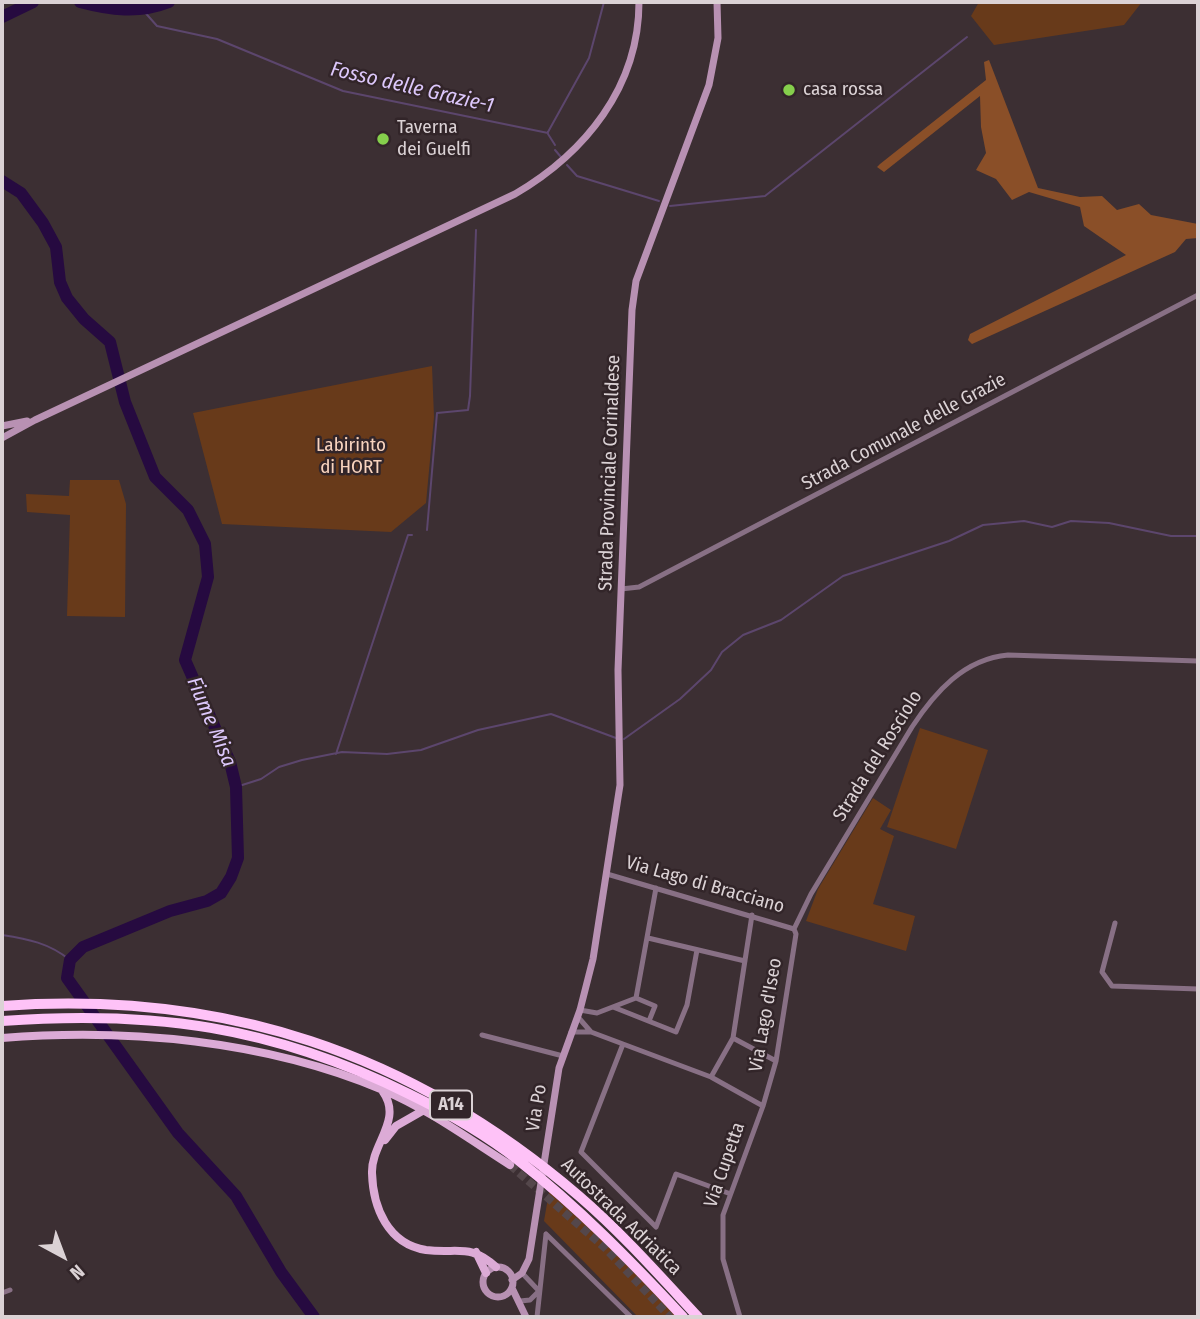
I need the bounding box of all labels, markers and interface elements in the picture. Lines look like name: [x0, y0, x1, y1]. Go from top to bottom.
water label: Fosso delle Grazie-1: [328, 57, 496, 119]
place label: casa rossa: [803, 79, 883, 101]
marker: casa rossa: [781, 82, 797, 98]
place label: Taverna dei Guelfi: [397, 117, 471, 161]
marker: Taverna dei Guelfi: [375, 131, 391, 147]
street label: Strada Provinciale Corinaldese: [594, 354, 626, 592]
street label: Strada Comunale delle Grazie: [798, 368, 1010, 496]
park label: Labirinto di HORT: [316, 435, 386, 479]
water label: Fiume Misa: [181, 673, 241, 771]
street label: Strada del Rosciolo: [829, 686, 927, 826]
street label: Via Lago di Bracciano: [623, 851, 787, 919]
street label: Via Lago d'Iseo: [745, 956, 787, 1074]
street label: Via Po: [522, 1083, 552, 1133]
road number: A14: [430, 1090, 472, 1120]
street label: Via Cupetta: [700, 1119, 750, 1211]
street label: Autostrada Adriatica: [556, 1154, 686, 1280]
north arrow: [28, 1221, 98, 1291]
text: N: [65, 1260, 89, 1285]

